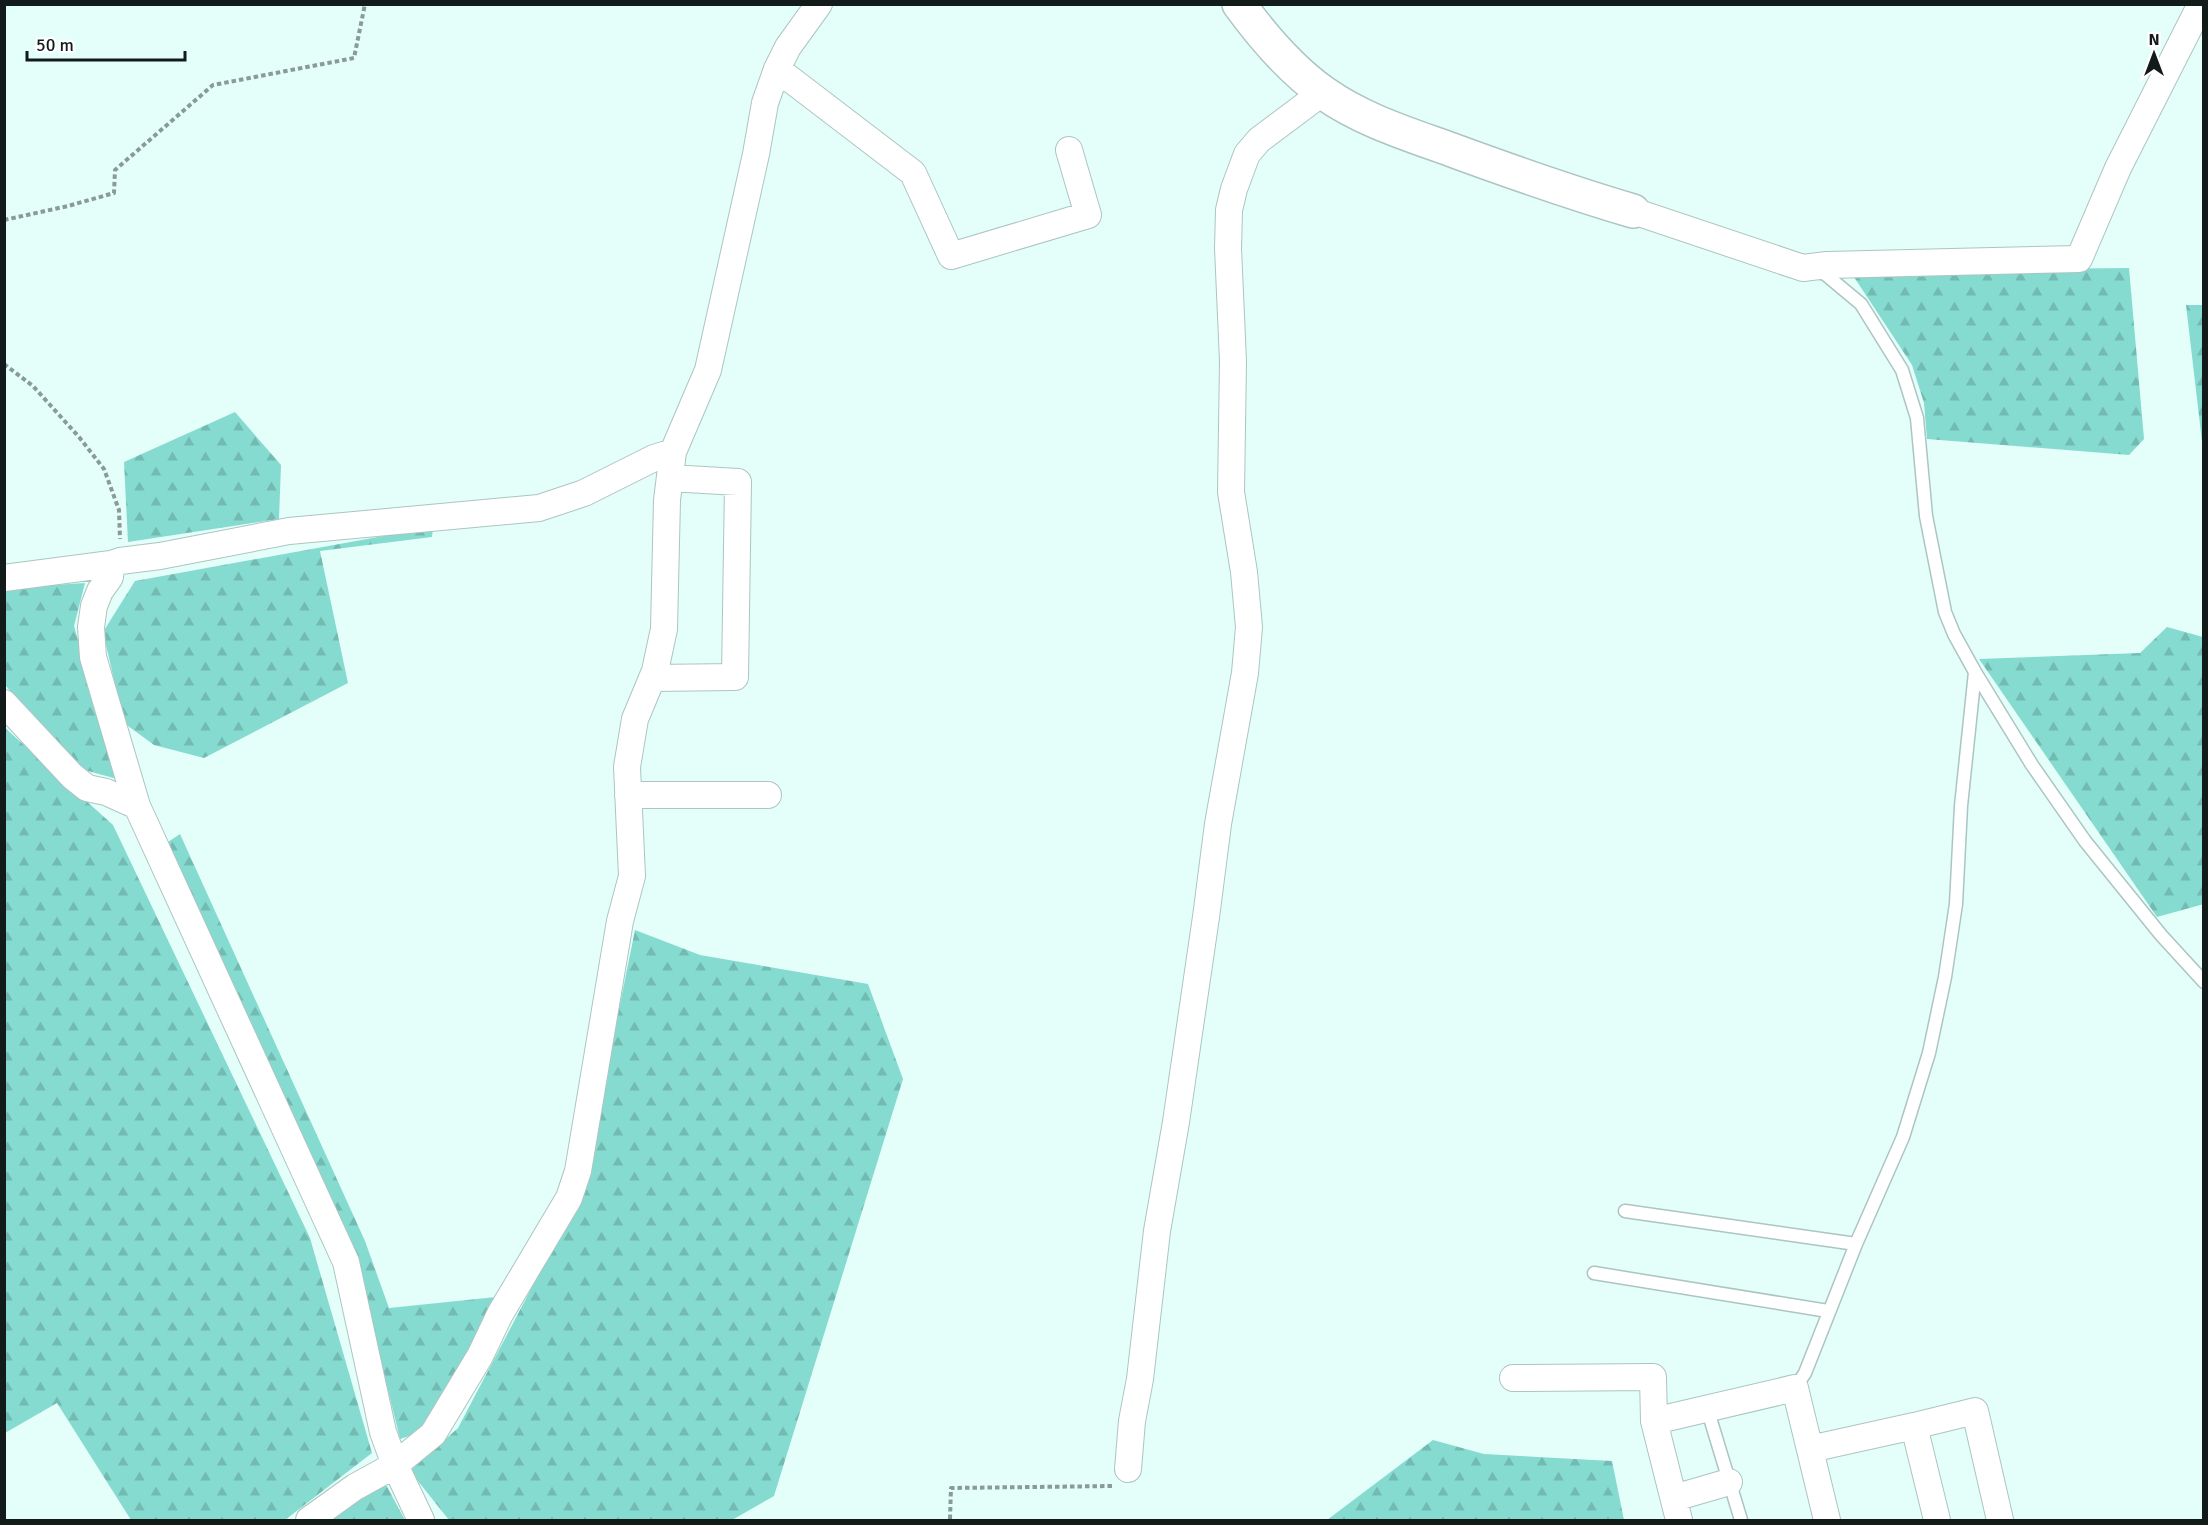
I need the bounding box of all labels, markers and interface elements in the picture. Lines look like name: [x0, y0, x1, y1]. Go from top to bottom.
scale bar: [27, 24, 184, 62]
north arrow: [2124, 24, 2184, 84]
text: N: [2148, 30, 2160, 50]
text: 50 m: [36, 34, 74, 56]

